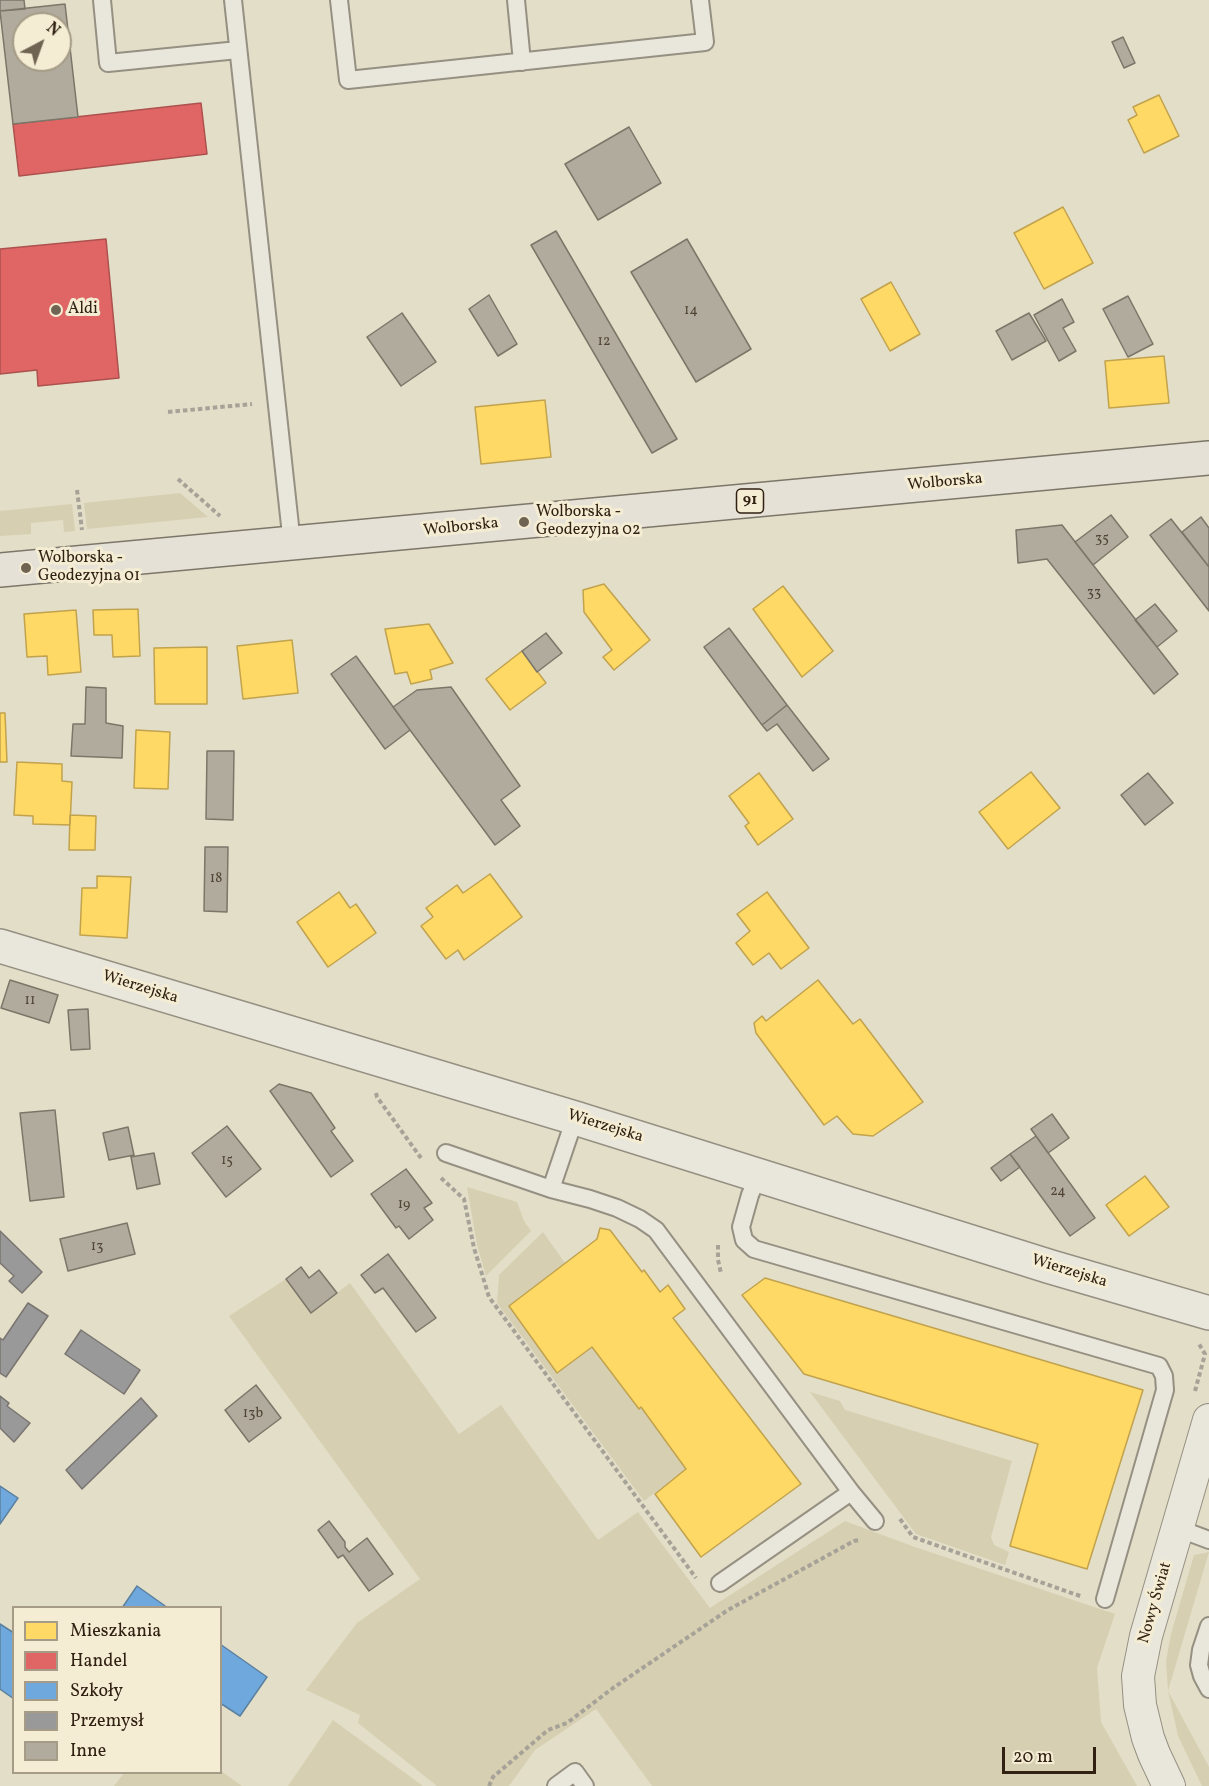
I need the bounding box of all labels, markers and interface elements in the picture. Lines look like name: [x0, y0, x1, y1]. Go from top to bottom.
north arrow: [12, 12, 72, 72]
text: N: [41, 18, 64, 42]
place label: Aldi: [68, 300, 98, 320]
marker: Aldi: [49, 303, 63, 317]
house number: 14: [684, 303, 698, 319]
house number: 12: [598, 334, 610, 350]
street label: Wolborska: [907, 470, 983, 496]
road number: 91: [736, 489, 764, 513]
place label: Wolborska - Geodezyjna 02: [536, 503, 641, 541]
street label: Wolborska: [422, 515, 500, 541]
marker: Wolborska - Geodezyjna 02: [517, 515, 531, 529]
house number: 35: [1095, 531, 1109, 547]
place label: Wolborska - Geodezyjna 01: [38, 549, 140, 587]
marker: Wolborska - Geodezyjna 01: [19, 561, 33, 575]
house number: 33: [1087, 585, 1101, 601]
house number: 18: [210, 871, 222, 887]
street label: Wierzejska: [100, 967, 180, 1009]
house number: 11: [25, 993, 35, 1009]
street label: Wierzejska: [565, 1106, 645, 1148]
house number: 15: [221, 1153, 233, 1169]
house number: 24: [1050, 1184, 1066, 1200]
house number: 19: [398, 1197, 410, 1213]
house number: 13: [91, 1239, 103, 1255]
street label: Wierzejska: [1029, 1251, 1109, 1293]
house number: 13b: [243, 1406, 263, 1422]
street label: Nowy Świat: [1135, 1560, 1177, 1646]
legend: [12, 1606, 222, 1774]
text: Mieszkania: [70, 1619, 161, 1644]
text: Handel: [70, 1649, 127, 1674]
text: Szkoły: [70, 1679, 123, 1704]
text: Przemysł: [70, 1709, 144, 1734]
scale bar: [1005, 1735, 1100, 1773]
text: Inne: [70, 1739, 106, 1764]
text: 20 m: [1013, 1745, 1053, 1770]

